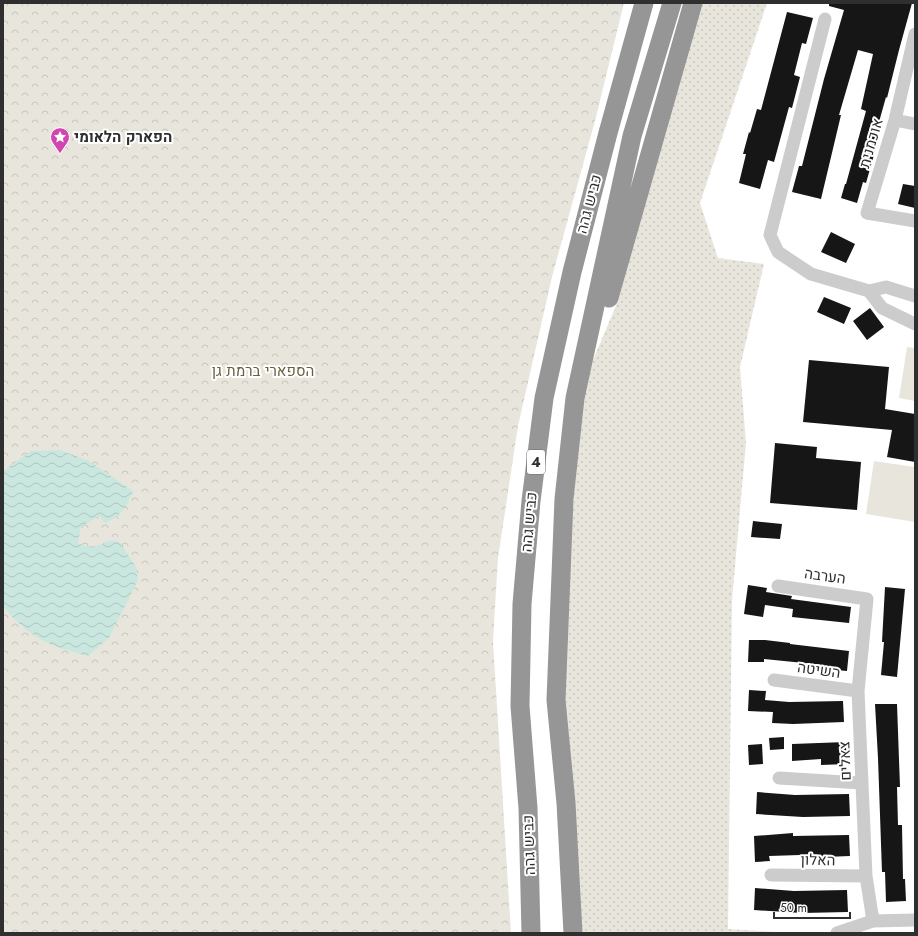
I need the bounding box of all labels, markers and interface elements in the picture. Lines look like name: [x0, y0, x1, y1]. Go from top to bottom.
street label: אוכמנית: [853, 115, 889, 171]
place icon: הפארק הלאומי: [49, 126, 71, 154]
place label: הפארק הלאומי: [74, 126, 172, 148]
street label: כביש גהה: [571, 172, 607, 236]
park label: הספארי ברמת גן: [212, 360, 314, 382]
road number: 4: [527, 450, 545, 474]
street label: כביש גהה: [515, 491, 543, 553]
street label: הערבה: [803, 562, 847, 590]
street label: השיטה: [796, 656, 842, 684]
street label: צאלים: [833, 741, 857, 781]
street label: כביש גהה: [517, 814, 541, 876]
street label: האלון: [800, 849, 836, 871]
scale bar: [774, 894, 850, 920]
text: 50 m: [780, 899, 807, 917]

